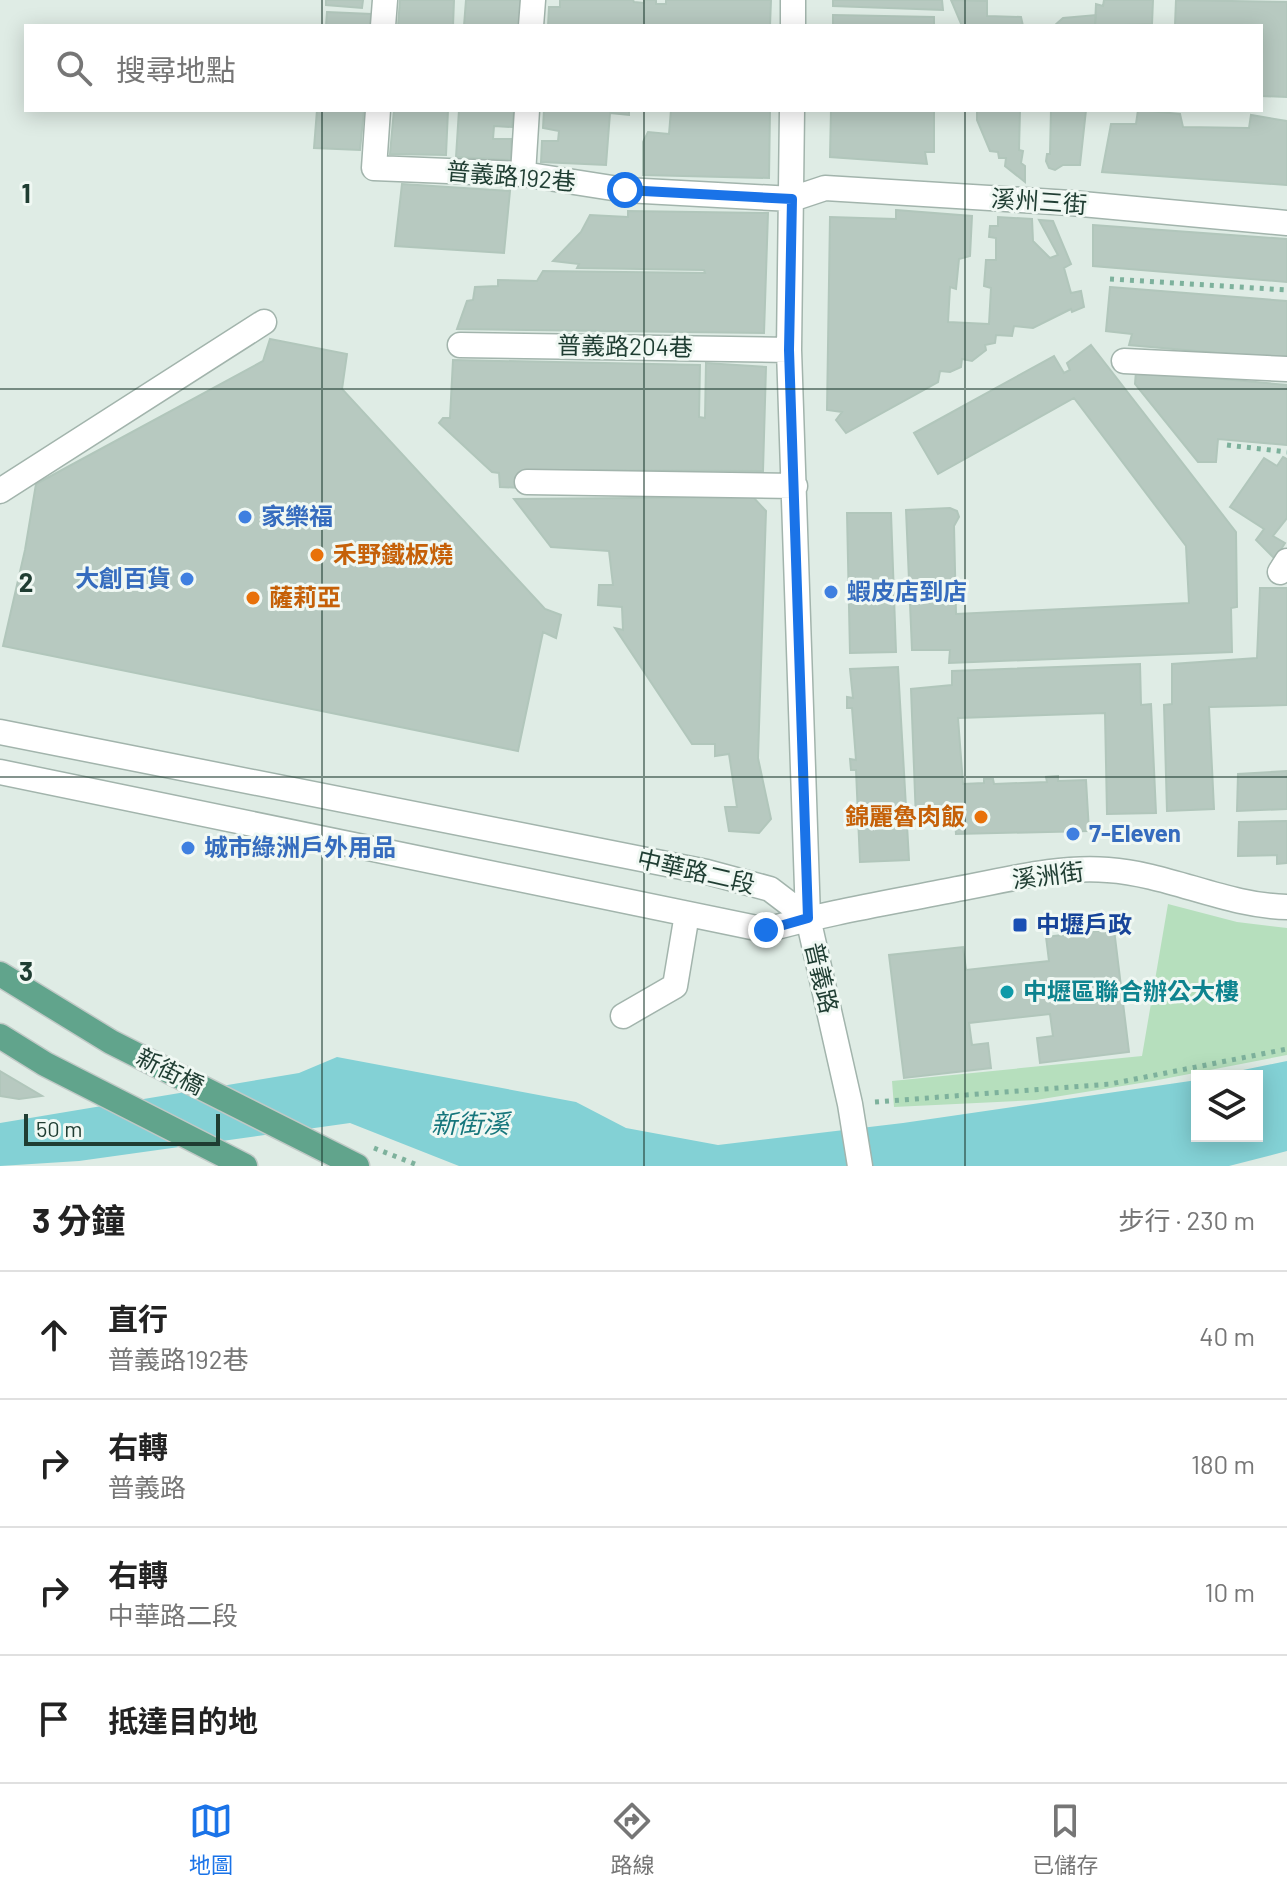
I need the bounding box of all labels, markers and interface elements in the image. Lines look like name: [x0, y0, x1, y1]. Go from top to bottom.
search box: [24, 24, 1263, 112]
icon: search: [52, 46, 96, 90]
text: 搜尋地點: [116, 51, 236, 87]
street label: 普義路192巷: [445, 155, 577, 196]
route start: [607, 172, 643, 208]
text: 1: [21, 177, 31, 208]
street label: 溪州三街: [990, 183, 1088, 218]
street label: 普義路204巷: [557, 330, 693, 361]
place label: 家樂福: [261, 501, 333, 530]
marker: 家樂福: [236, 508, 254, 526]
place label: 禾野鐵板燒: [333, 539, 453, 568]
marker: 禾野鐵板燒: [308, 546, 326, 564]
place label: 大創百貨: [75, 563, 171, 592]
text: 2: [19, 566, 33, 597]
marker: 大創百貨: [178, 570, 196, 588]
place label: 蝦皮店到店: [847, 576, 967, 605]
place label: 薩莉亞: [269, 582, 341, 611]
marker: 蝦皮店到店: [822, 583, 840, 601]
marker: 薩莉亞: [244, 589, 262, 607]
place label: 錦麗魯肉飯: [845, 801, 965, 830]
marker: 錦麗魯肉飯: [972, 808, 990, 826]
place label: 7-Eleven: [1089, 818, 1181, 847]
marker: 7-Eleven: [1064, 825, 1082, 843]
place label: 城市綠洲戶外用品: [204, 832, 396, 861]
marker: 城市綠洲戶外用品: [179, 839, 197, 857]
street label: 中華路二段: [635, 843, 758, 898]
street label: 溪洲街: [1010, 856, 1085, 893]
place label: 中壢戶政: [1036, 909, 1132, 938]
route end: [748, 912, 784, 948]
marker: 中壢戶政: [1011, 916, 1029, 934]
street label: 普義路: [800, 939, 845, 1016]
text: 3: [19, 955, 33, 986]
place label: 中壢區聯合辦公大樓: [1023, 976, 1239, 1005]
marker: 中壢區聯合辦公大樓: [998, 983, 1016, 1001]
street label: 新街橋: [132, 1041, 209, 1100]
map controls: [1191, 1070, 1263, 1142]
button: layers: [1191, 1070, 1263, 1142]
water label: 新街溪: [431, 1107, 513, 1138]
scale bar: [24, 1110, 220, 1146]
text: 50 m: [36, 1115, 82, 1141]
text: 3 分鐘: [32, 1199, 125, 1240]
text: 步行 · 230 m: [1119, 1204, 1255, 1235]
text: 直行: [108, 1300, 168, 1336]
icon: ahead: [32, 1313, 76, 1357]
text: 40 m: [1199, 1320, 1255, 1351]
text: 普義路192巷: [108, 1343, 249, 1374]
text: 右轉: [108, 1428, 168, 1464]
icon: right: [32, 1441, 76, 1485]
text: 180 m: [1191, 1448, 1255, 1479]
text: 普義路: [108, 1471, 186, 1502]
text: 右轉: [108, 1556, 168, 1592]
icon: right: [32, 1569, 76, 1613]
text: 10 m: [1205, 1576, 1255, 1607]
text: 中華路二段: [108, 1599, 238, 1630]
icon: arrive: [32, 1697, 76, 1741]
text: 抵達目的地: [108, 1702, 258, 1738]
tab: 地圖: [189, 1799, 233, 1879]
tab: 路線: [610, 1799, 654, 1879]
tab: 已儲存: [1032, 1799, 1098, 1879]

